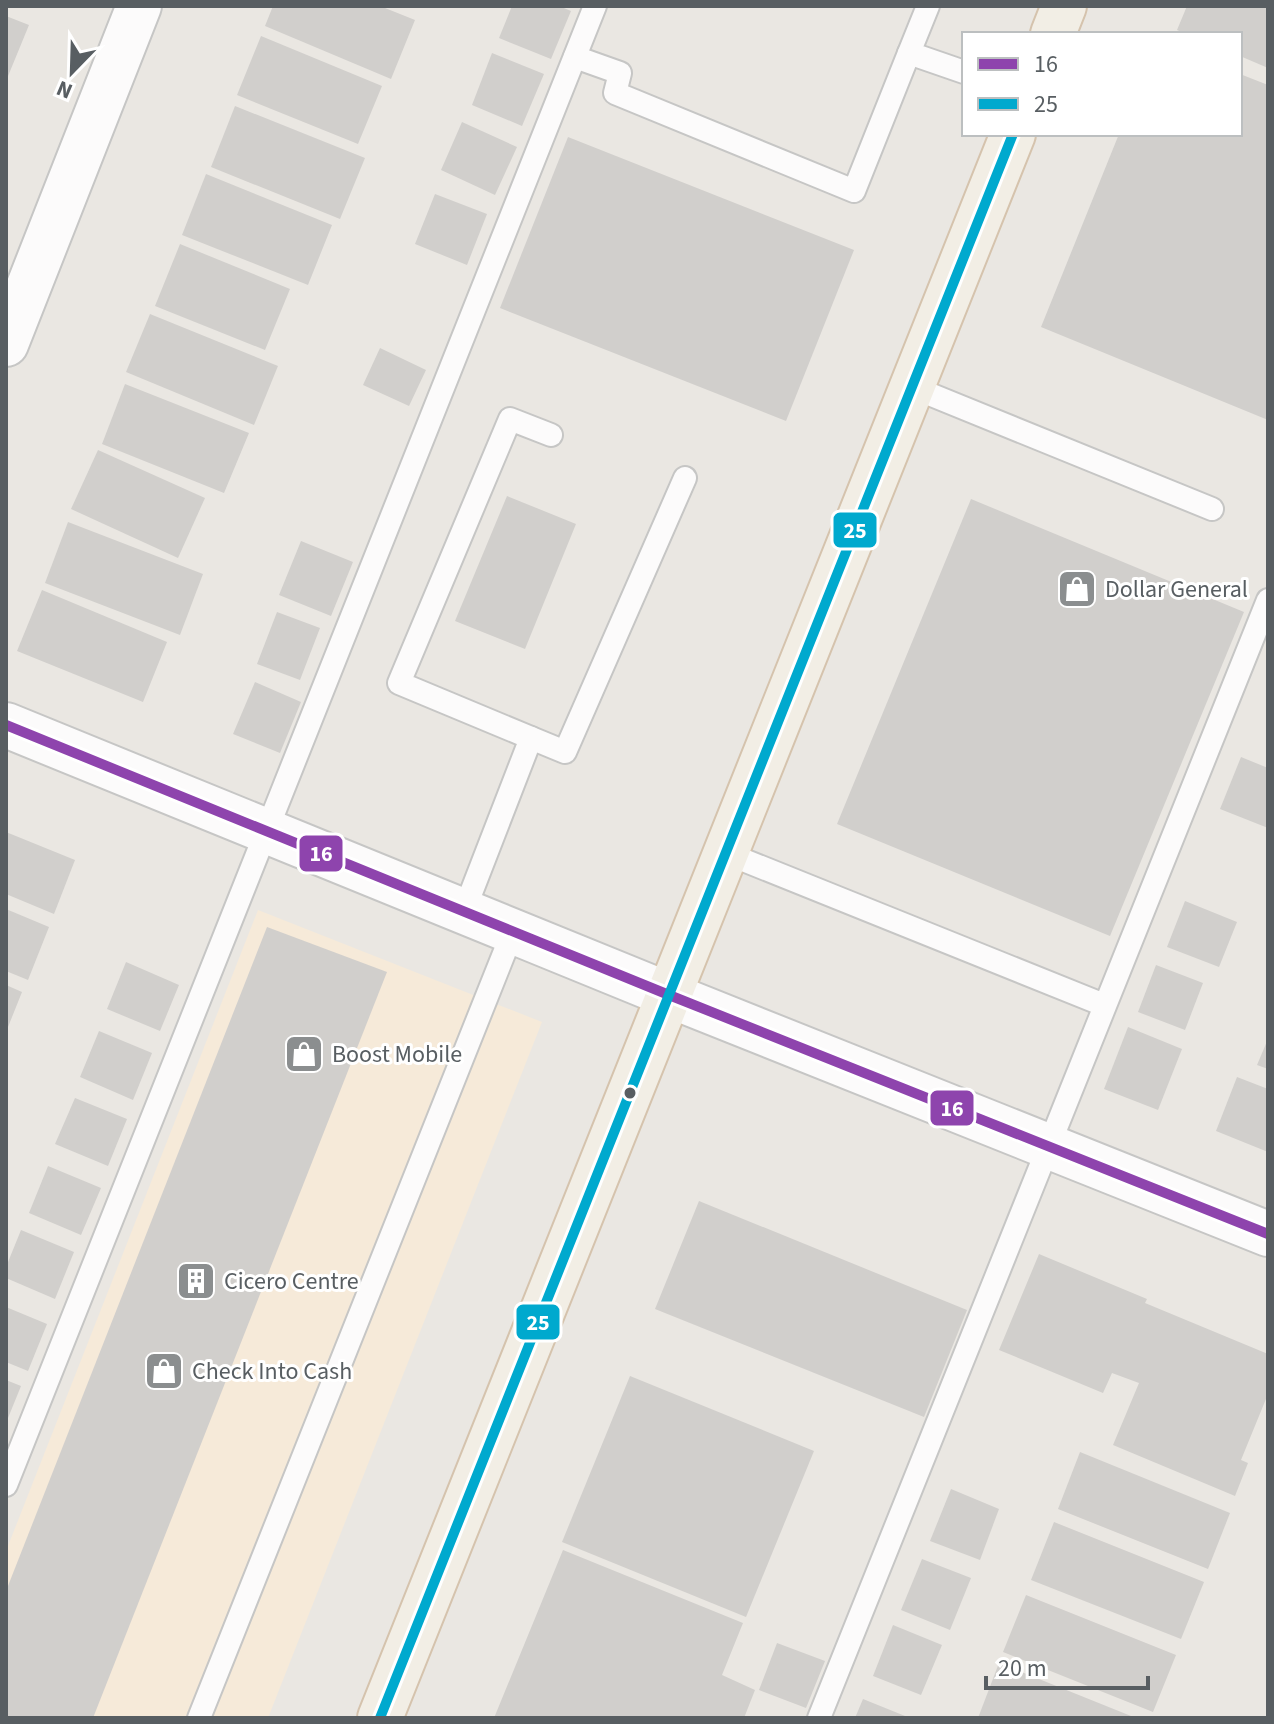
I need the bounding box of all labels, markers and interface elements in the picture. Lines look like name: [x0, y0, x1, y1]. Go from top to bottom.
north arrow: [32, 32, 112, 112]
legend: [962, 32, 1242, 136]
text: 16: [1034, 47, 1058, 82]
text: N: [52, 72, 78, 107]
text: 25: [1034, 87, 1058, 122]
line badge: 25: [832, 511, 878, 549]
text: 25: [843, 515, 867, 547]
shop icon: Dollar General: [1056, 568, 1098, 610]
place label: Dollar General: [1105, 572, 1248, 607]
line badge: 16: [298, 834, 344, 873]
text: 16: [309, 838, 333, 870]
shop icon: Boost Mobile: [283, 1033, 325, 1075]
place label: Boost Mobile: [332, 1037, 462, 1072]
unlabelled marker: [622, 1085, 638, 1101]
line badge: 16: [929, 1089, 975, 1127]
text: 16: [940, 1093, 964, 1125]
building icon: Cicero Centre: [175, 1260, 217, 1302]
place label: Cicero Centre: [224, 1264, 359, 1299]
line badge: 25: [515, 1303, 561, 1341]
text: 25: [526, 1307, 550, 1339]
shop icon: Check Into Cash: [143, 1350, 185, 1392]
place label: Check Into Cash: [192, 1354, 352, 1389]
scale bar: [986, 1640, 1148, 1690]
text: 20 m: [998, 1651, 1047, 1686]

